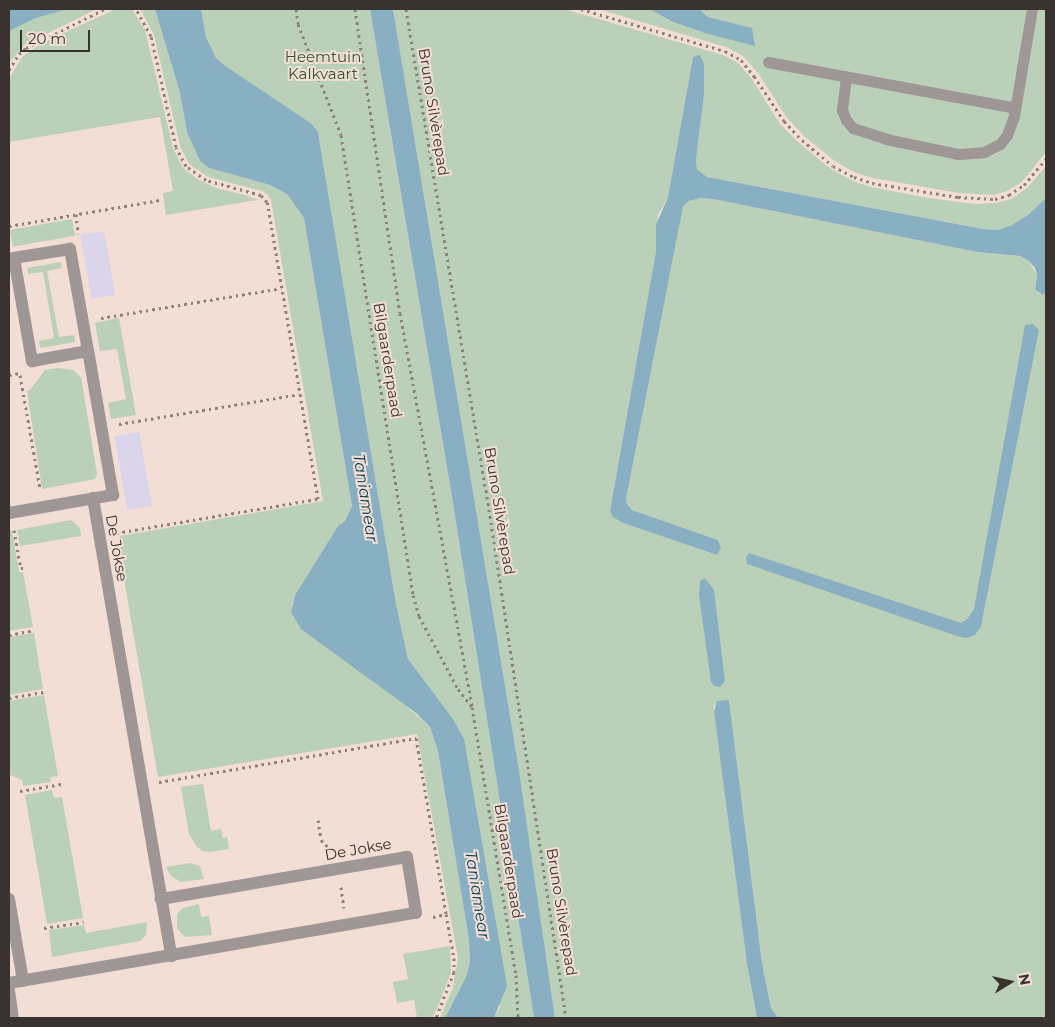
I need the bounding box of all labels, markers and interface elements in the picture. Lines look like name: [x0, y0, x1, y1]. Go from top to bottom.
scale bar: [22, 20, 92, 52]
text: 20 m: [28, 29, 66, 48]
park label: Heemtuin Kalkvaart: [285, 47, 361, 82]
street label: Bruno Silvèrepad: [415, 47, 453, 177]
street label: Bilgaarderpaad: [370, 301, 406, 419]
street label: Bruno Silvèrepad: [481, 446, 519, 576]
water label: Taniamear: [349, 453, 381, 543]
street label: De Jokse: [102, 513, 132, 583]
street label: Bilgaarderpaad: [491, 802, 527, 920]
street label: De Jokse: [323, 834, 393, 864]
street label: Bruno Silvèrepad: [543, 847, 581, 977]
water label: Taniamear: [461, 850, 493, 940]
north arrow: [985, 957, 1035, 1007]
text: N: [1015, 972, 1035, 987]

